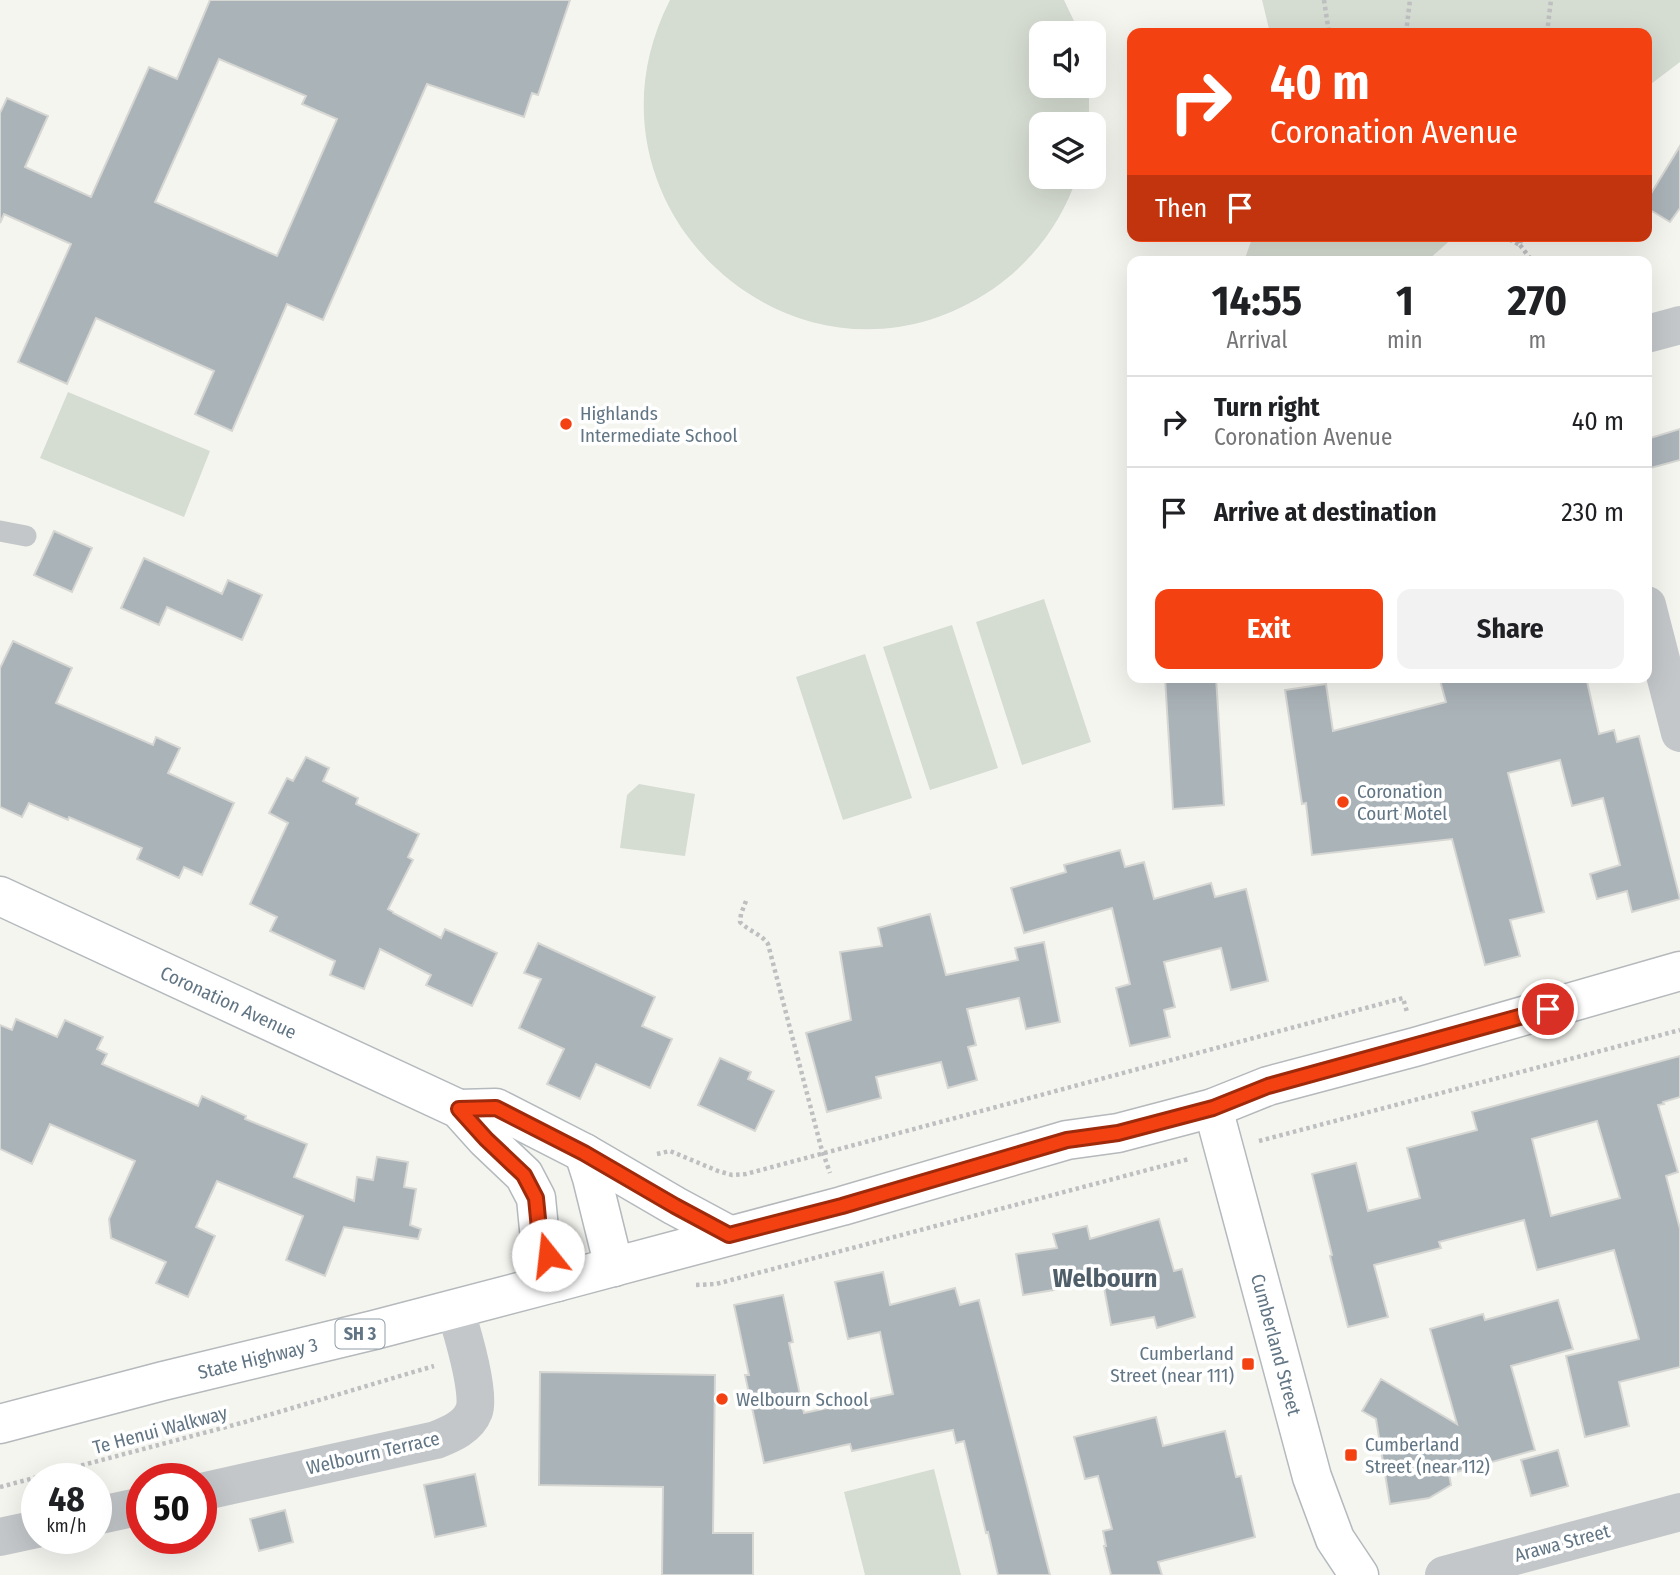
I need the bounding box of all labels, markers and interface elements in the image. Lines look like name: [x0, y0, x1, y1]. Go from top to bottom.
map controls: [1029, 21, 1106, 189]
button: sound: [1029, 21, 1106, 98]
text: 40 m: [1270, 53, 1370, 112]
icon: right: [1155, 56, 1246, 147]
button: layers: [1029, 112, 1106, 189]
text: Coronation Avenue: [1270, 113, 1518, 151]
icon: arrive: [1221, 189, 1259, 227]
text: Then: [1155, 193, 1207, 224]
text: 14:55: [1212, 276, 1302, 326]
text: 1: [1396, 276, 1414, 326]
text: 270: [1507, 276, 1567, 326]
text: Arrival: [1227, 326, 1287, 354]
text: min: [1387, 326, 1423, 354]
text: m: [1528, 326, 1546, 354]
text: Turn right: [1214, 392, 1320, 423]
place label: Highlands Intermediate School: [580, 402, 738, 447]
icon: right: [1155, 403, 1193, 441]
text: 40 m: [1572, 406, 1624, 437]
marker: Highlands Intermediate School: [558, 416, 574, 432]
text: Coronation Avenue: [1214, 423, 1392, 451]
icon: arrive: [1155, 494, 1193, 532]
text: Arrive at destination: [1214, 497, 1437, 528]
text: 230 m: [1561, 497, 1624, 528]
button: Exit: [1155, 589, 1383, 669]
button: Share: [1397, 589, 1624, 669]
place label: Coronation Court Motel: [1357, 780, 1447, 825]
marker: Coronation Court Motel: [1335, 794, 1351, 810]
street label: Coronation Avenue: [157, 961, 300, 1044]
pin: [1518, 979, 1578, 1039]
icon: arrive: [1529, 990, 1567, 1028]
position arrow: [511, 1218, 585, 1292]
district label: Welbourn: [1053, 1263, 1157, 1294]
street label: Cumberland Street: [1246, 1271, 1307, 1419]
road number: SH 3: [336, 1320, 384, 1349]
street label: State Highway 3: [195, 1333, 320, 1384]
place label: Cumberland Street (near 111): [1110, 1342, 1234, 1387]
marker: Cumberland Street (near 111): [1240, 1356, 1256, 1372]
place label: Welbourn School: [736, 1388, 868, 1411]
marker: Welbourn School: [714, 1391, 730, 1407]
street label: Te Henui Walkway: [90, 1401, 230, 1459]
street label: Welbourn Terrace: [304, 1427, 442, 1479]
place label: Cumberland Street (near 112): [1365, 1433, 1490, 1478]
marker: Cumberland Street (near 112): [1343, 1447, 1359, 1463]
speed limit sign: 50: [126, 1463, 217, 1554]
text: 48: [48, 1478, 85, 1520]
text: km/h: [46, 1515, 87, 1537]
street label: Arawa Street: [1512, 1519, 1613, 1567]

